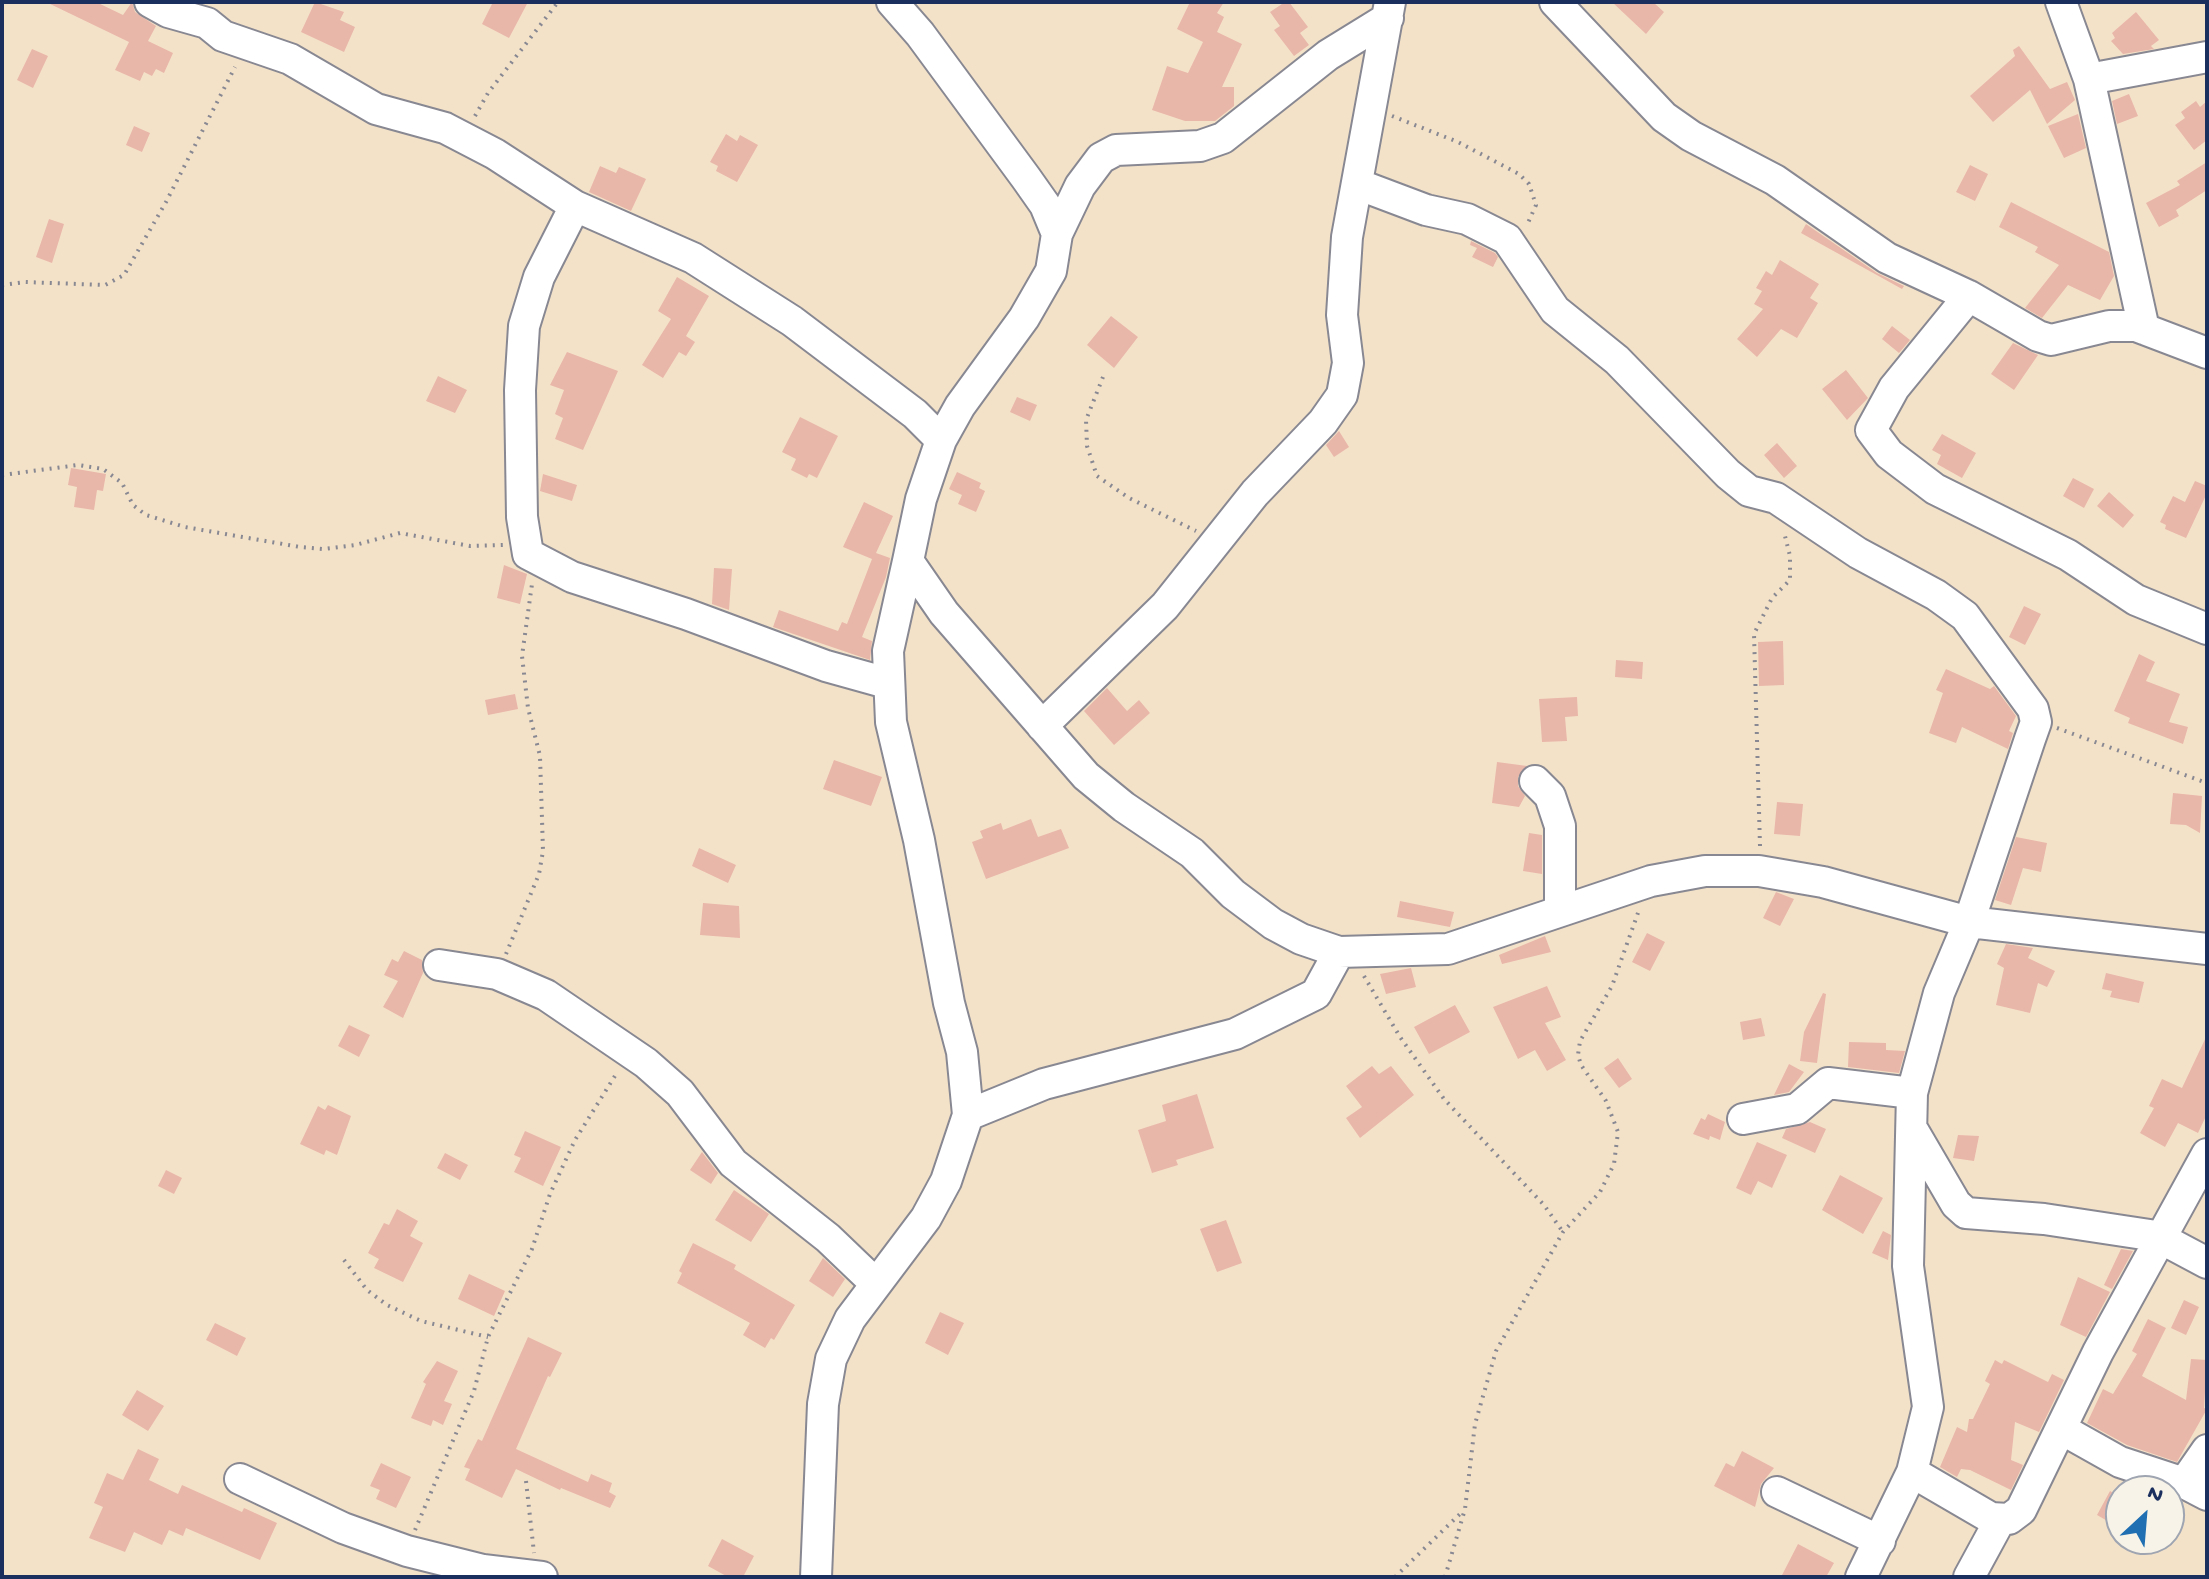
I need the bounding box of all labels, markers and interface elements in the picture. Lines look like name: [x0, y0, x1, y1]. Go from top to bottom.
north arrow: [2105, 1475, 2185, 1555]
text: N: [2142, 1480, 2167, 1510]

